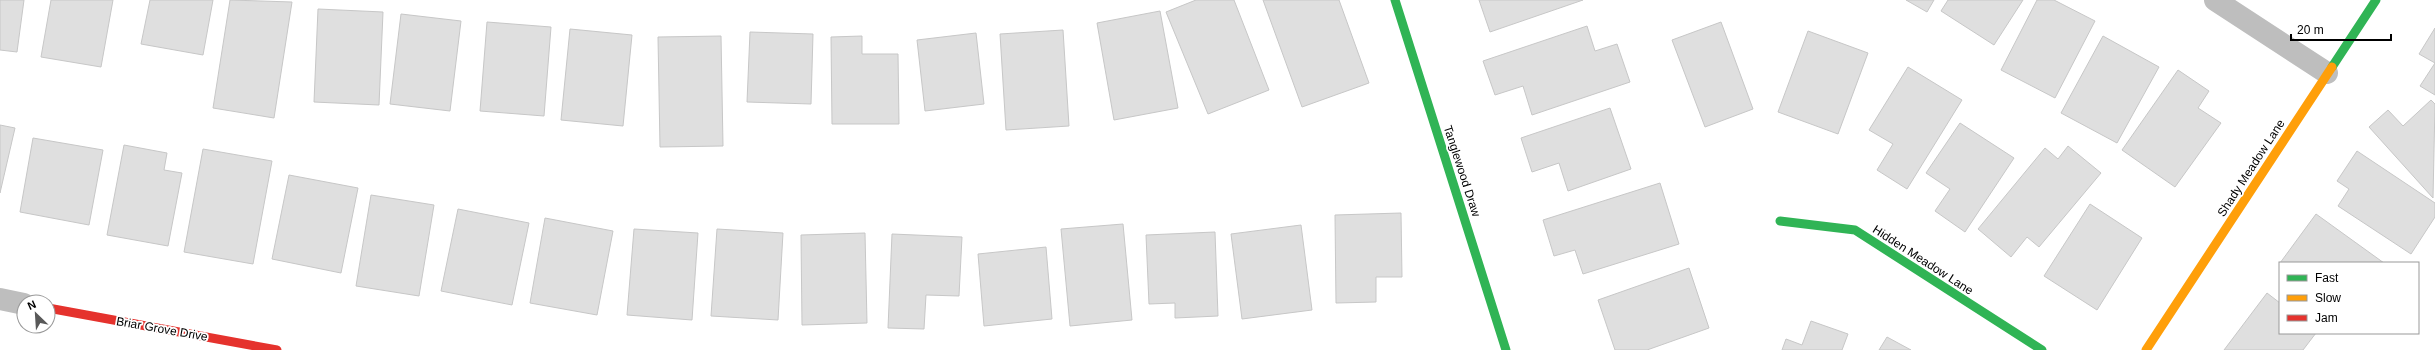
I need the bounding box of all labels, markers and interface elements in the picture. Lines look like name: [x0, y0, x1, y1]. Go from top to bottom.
scale bar: [2291, 16, 2391, 42]
text: 20 m: [2297, 23, 2324, 37]
street label: Shady Meadow Lane: [2214, 117, 2288, 219]
street label: Tanglewood Draw: [1441, 123, 1483, 219]
street label: Hidden Meadow Lane: [1870, 222, 1976, 298]
legend: [2279, 262, 2419, 334]
text: Fast: [2315, 271, 2339, 285]
text: Slow: [2315, 291, 2341, 305]
north arrow: [16, 294, 56, 334]
text: N: [26, 298, 38, 312]
text: Jam: [2315, 311, 2338, 325]
street label: Briar Grove Drive: [115, 314, 209, 344]

